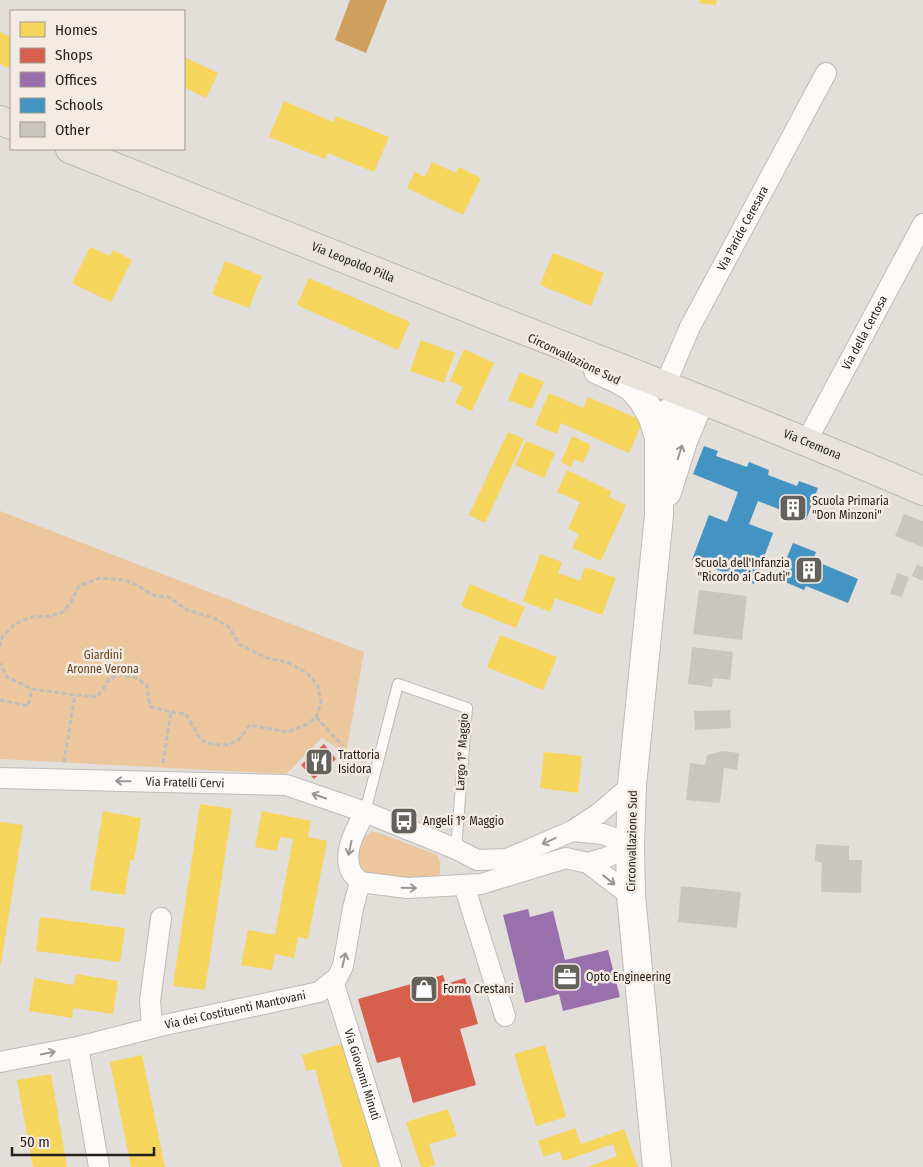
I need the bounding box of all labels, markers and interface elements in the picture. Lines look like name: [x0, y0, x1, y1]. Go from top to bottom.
legend: [10, 10, 185, 150]
text: Homes: [55, 21, 97, 39]
text: Shops: [55, 46, 93, 64]
text: Offices: [55, 71, 97, 89]
text: Schools: [55, 96, 103, 114]
text: Other: [55, 121, 91, 139]
street label: Via Paride Ceresara: [714, 184, 771, 273]
street label: Via Leopoldo Pilla: [310, 239, 397, 285]
street label: Via della Certosa: [839, 293, 890, 372]
street label: Circonvallazione Sud: [525, 330, 623, 388]
street label: Via Cremona: [781, 426, 843, 463]
one-way arrow: [675, 444, 685, 460]
building icon: Scuola Primaria "Don Minzoni": [778, 493, 808, 523]
place label: Scuola Primaria "Don Minzoni": [812, 494, 889, 522]
building icon: Scuola dell'Infanzia "Ricordo ai Caduti": [794, 555, 824, 585]
place label: Scuola dell'Infanzia "Ricordo ai Caduti": [695, 556, 790, 584]
park label: Giardini Aronne Verona: [67, 648, 139, 676]
street label: Largo 1° Maggio: [453, 713, 471, 791]
restaurant icon: Trattoria Isidora: [304, 747, 334, 777]
place label: Trattoria Isidora: [338, 748, 380, 776]
street label: Via Fratelli Cervi: [145, 775, 224, 790]
one-way arrow: [116, 776, 132, 786]
street label: Circonvallazione Sud: [624, 790, 640, 892]
one-way arrow: [311, 791, 327, 801]
bus stop icon: Angeli 1° Maggio: [389, 806, 419, 836]
place label: Angeli 1° Maggio: [423, 814, 504, 828]
one-way arrow: [542, 837, 557, 847]
one-way arrow: [345, 839, 355, 855]
one-way arrow: [602, 874, 615, 885]
one-way arrow: [400, 883, 416, 893]
one-way arrow: [340, 952, 349, 968]
office icon: Opto Engineering: [552, 962, 582, 992]
place label: Opto Engineering: [586, 970, 671, 984]
shop icon: Forno Crestani: [409, 974, 439, 1004]
place label: Forno Crestani: [443, 982, 514, 996]
street label: Via dei Costituenti Mantovani: [163, 988, 307, 1032]
street label: Via Giovanni Minuti: [341, 1027, 383, 1122]
one-way arrow: [39, 1048, 55, 1057]
scale bar: [12, 1124, 155, 1156]
text: 50 m: [20, 1133, 50, 1151]

